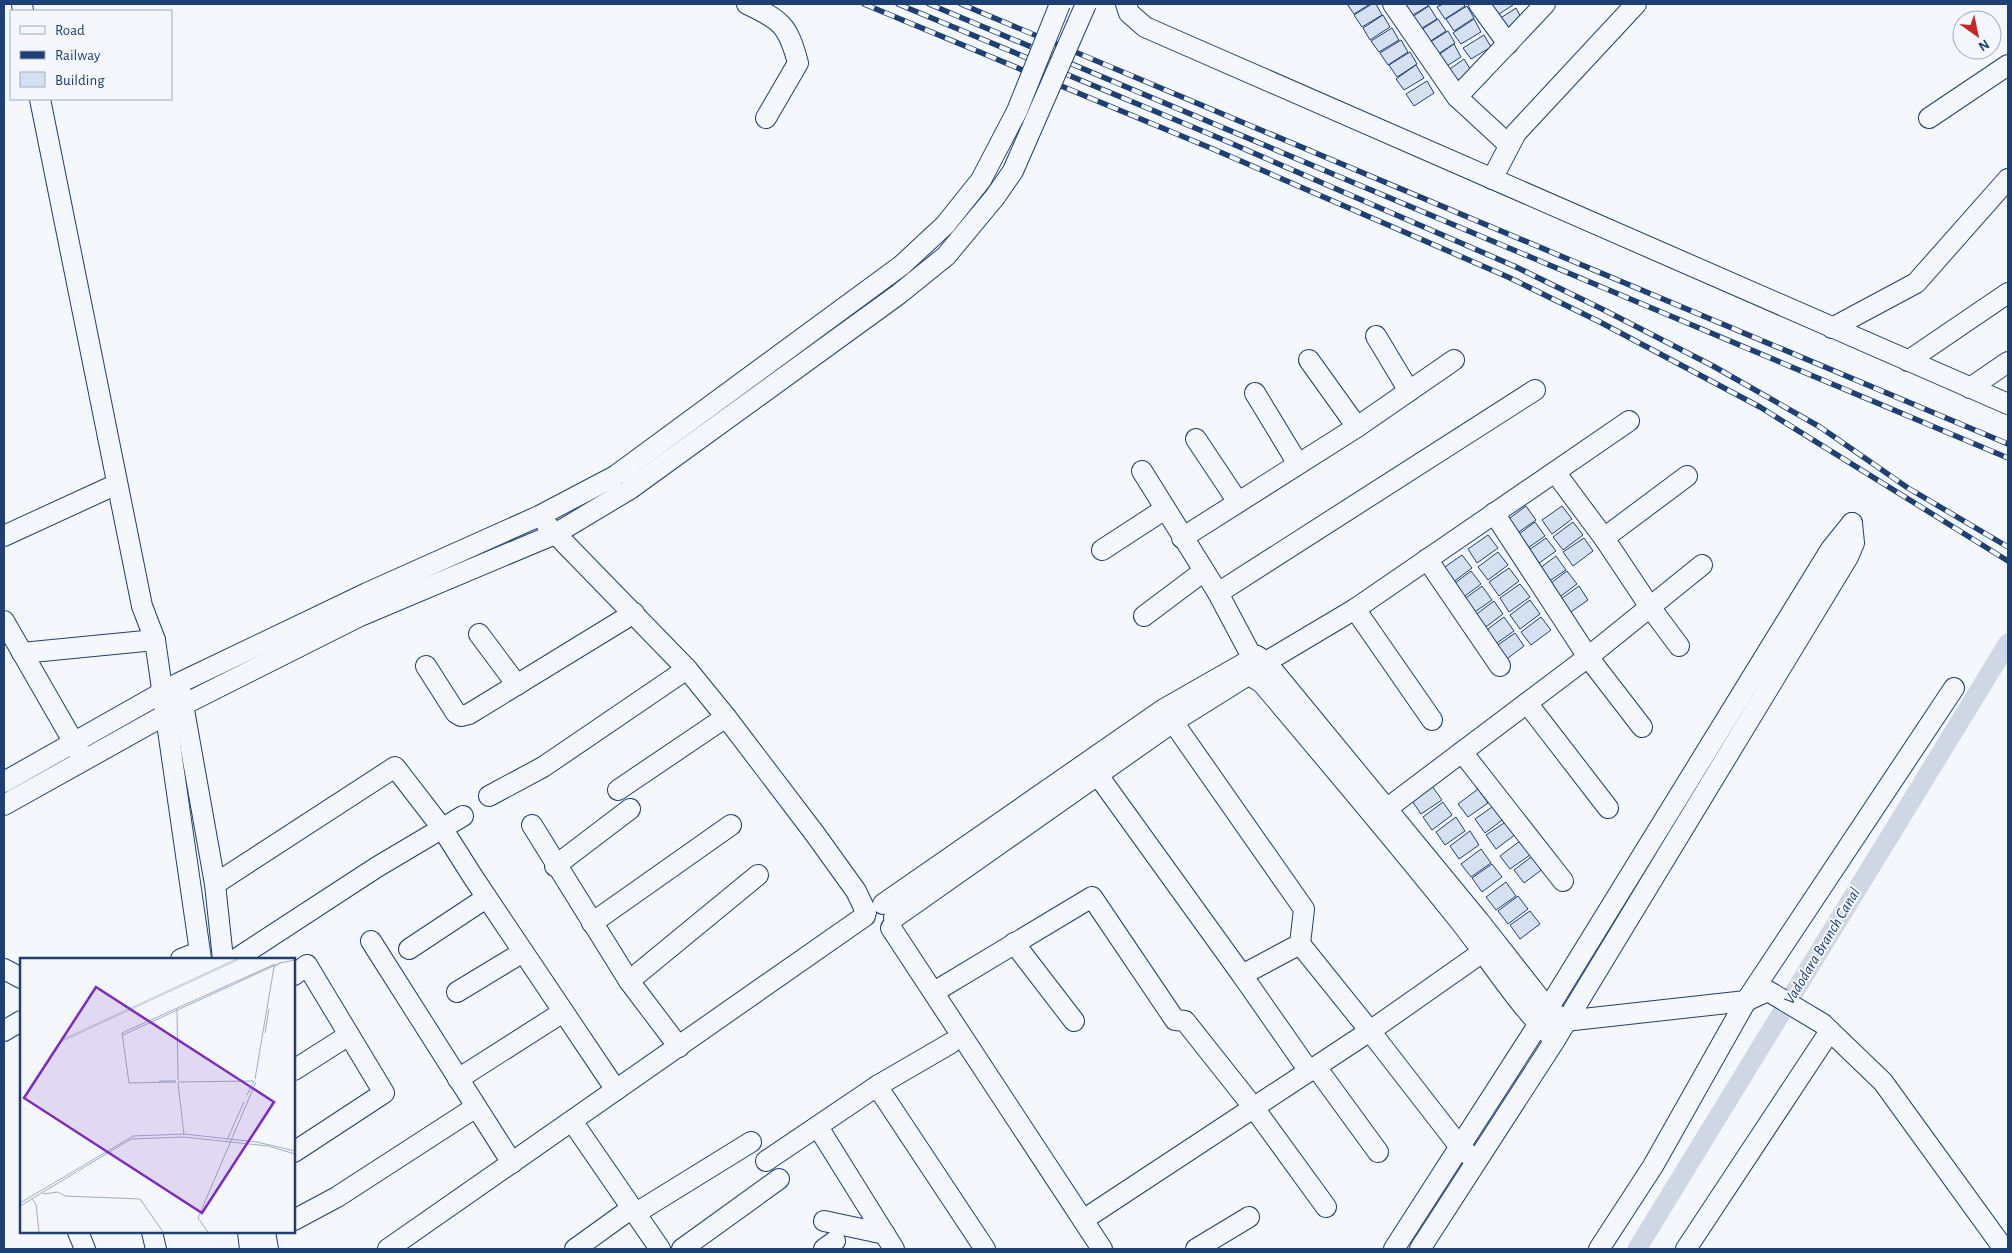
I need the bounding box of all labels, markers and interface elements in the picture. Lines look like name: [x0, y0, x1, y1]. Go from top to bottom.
legend: [10, 10, 172, 100]
north arrow: [1952, 10, 2002, 60]
text: Road: [55, 23, 85, 38]
text: N: [1976, 37, 1991, 54]
text: Railway: [55, 48, 101, 63]
text: Building: [55, 73, 105, 88]
water label: Vadodara Branch Canal: [1781, 885, 1863, 1007]
inset map: [20, 958, 295, 1233]

